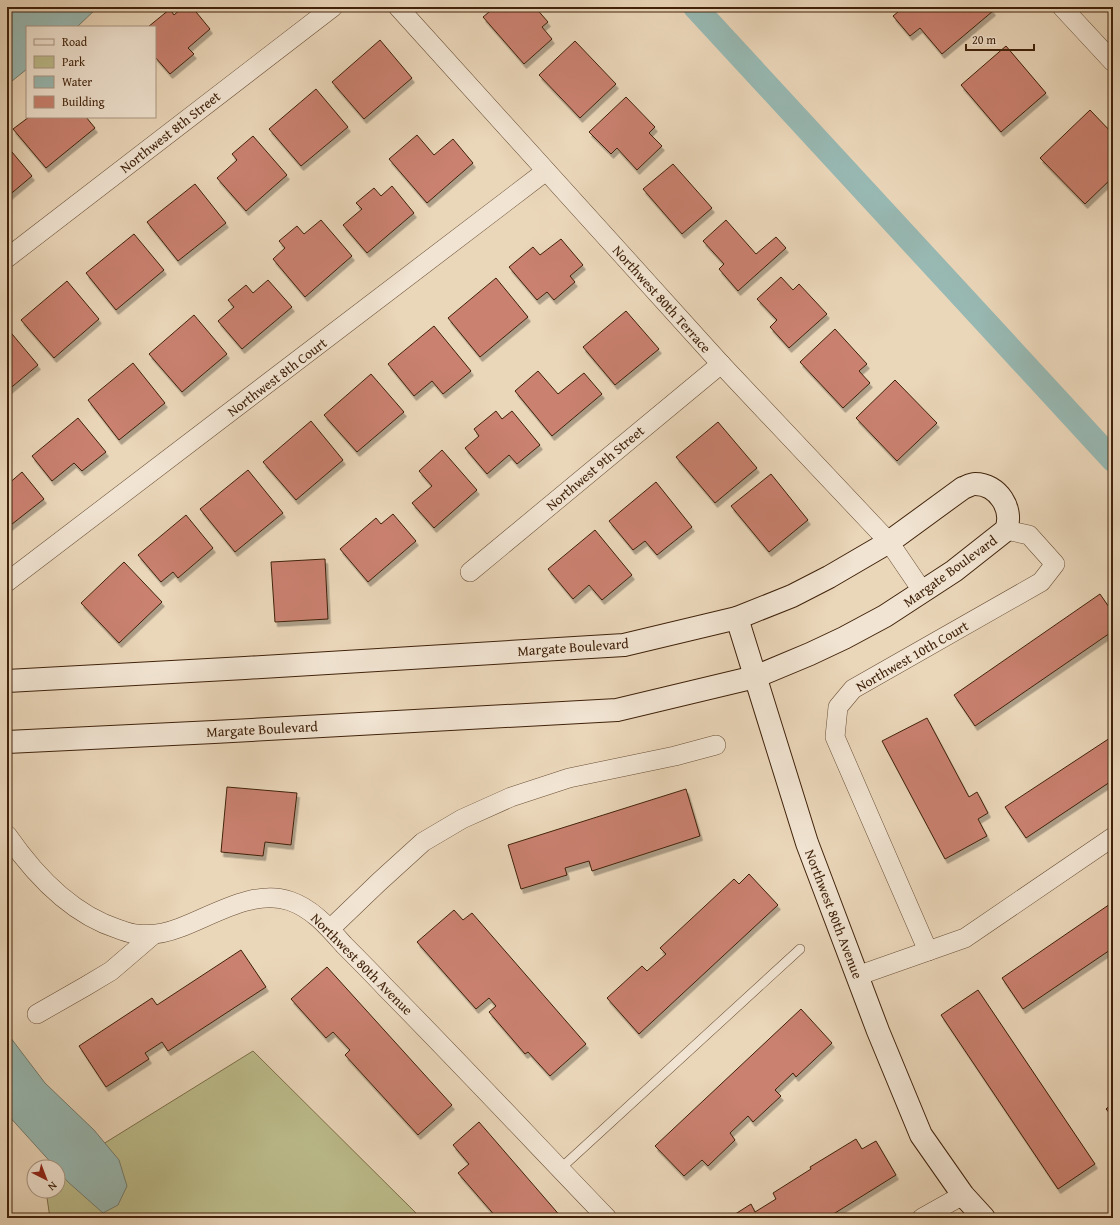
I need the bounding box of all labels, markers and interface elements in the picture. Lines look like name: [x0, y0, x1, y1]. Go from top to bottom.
legend: [26, 26, 156, 118]
scale bar: [966, 26, 1034, 52]
text: 20 m: [972, 31, 996, 48]
text: Road: [62, 33, 88, 50]
text: Park: [62, 53, 86, 70]
text: Water: [62, 73, 92, 90]
street label: Northwest 8th Street: [115, 86, 225, 178]
text: Building: [62, 93, 105, 110]
street label: Northwest 80th Terrace: [608, 241, 716, 358]
street label: Northwest 8th Court: [223, 333, 331, 421]
street label: Northwest 9th Street: [542, 421, 648, 515]
street label: Margate Boulevard: [899, 530, 1001, 612]
street label: Northwest 10th Court: [852, 616, 972, 696]
street label: Margate Boulevard: [517, 633, 630, 661]
street label: Margate Boulevard: [206, 716, 319, 742]
street label: Northwest 80th Avenue: [800, 846, 868, 982]
street label: Northwest 80th Avenue: [306, 908, 418, 1020]
north arrow: [26, 1159, 66, 1199]
text: N: [44, 1178, 61, 1195]

